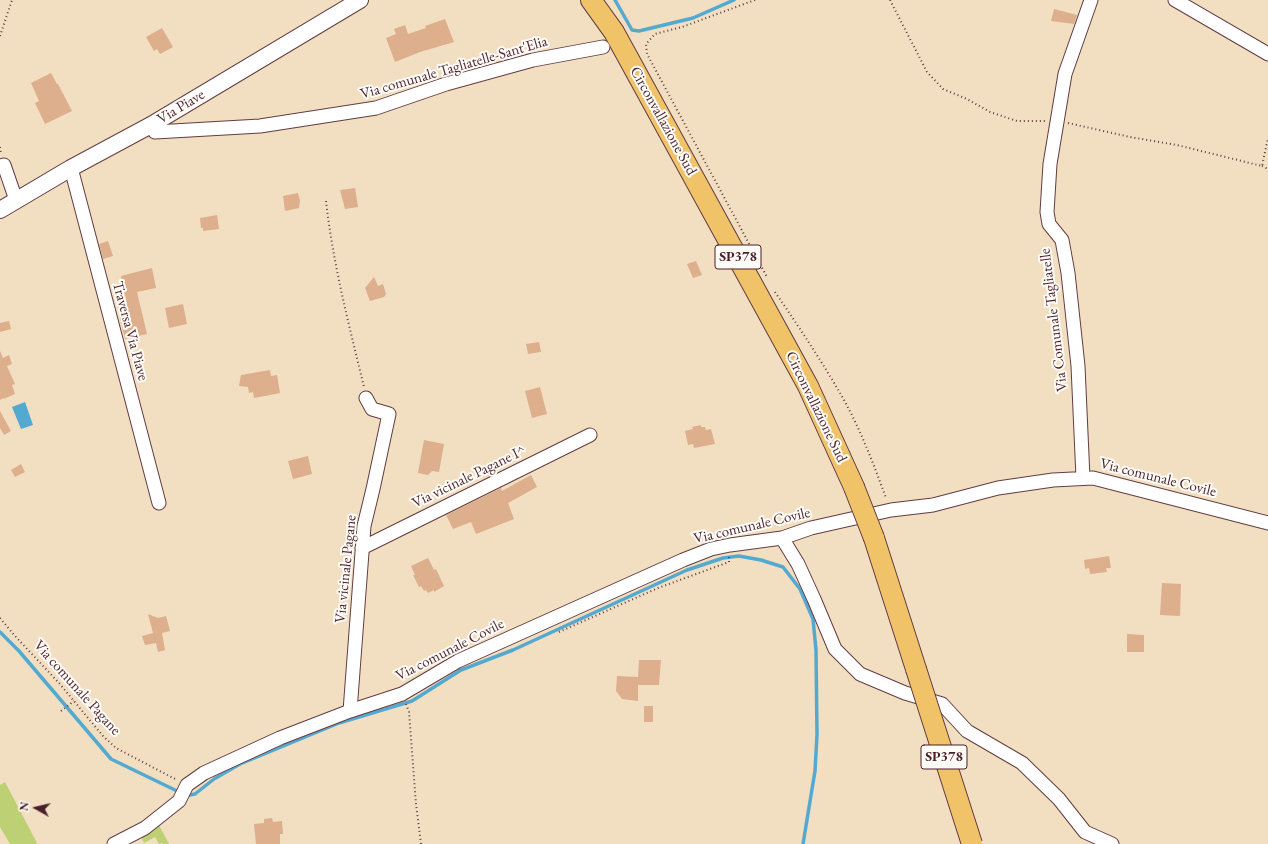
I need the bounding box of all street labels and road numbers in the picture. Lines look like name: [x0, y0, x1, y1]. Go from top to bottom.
street label: Via comunale Tagliatelle-Sant'Elia: [358, 33, 550, 103]
street label: Circonvallazione Sud: [626, 64, 700, 178]
street label: Via Piave: [154, 86, 208, 128]
road number: SP378: [715, 245, 761, 269]
street label: Via Comunale Tagliatelle: [1036, 247, 1072, 393]
street label: Traversa Via Piave: [108, 279, 152, 383]
street label: Circonvallazione Sud: [781, 349, 851, 465]
street label: Via vicinale Pagane I^: [409, 442, 529, 512]
street label: Via comunale Covile: [1098, 455, 1218, 501]
street label: Via comunale Covile: [692, 504, 812, 548]
street label: Via vicinale Pagane: [331, 514, 361, 624]
street label: Via comunale Covile: [393, 615, 507, 685]
street label: Via comunale Pagane: [30, 637, 124, 739]
road number: SP378: [921, 745, 967, 769]

